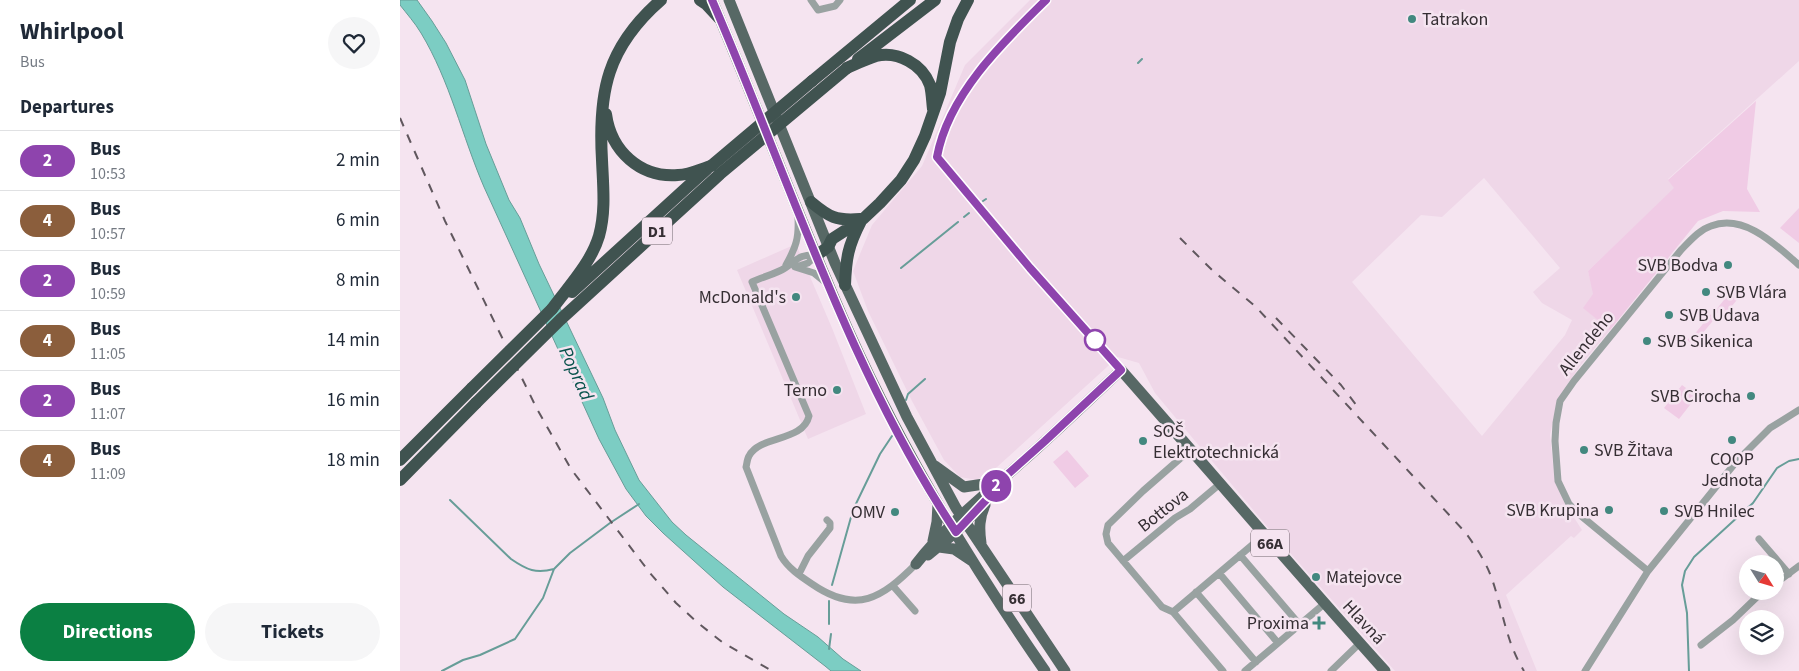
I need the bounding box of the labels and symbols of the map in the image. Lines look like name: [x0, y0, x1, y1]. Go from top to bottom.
place label: Tatrakon: [1422, 7, 1488, 32]
marker: Tatrakon: [1406, 13, 1418, 25]
road number: D1: [642, 218, 672, 245]
place label: SVB Bodva: [1637, 253, 1718, 278]
marker: SVB Bodva: [1722, 259, 1734, 271]
place label: SVB Vlára: [1716, 280, 1787, 305]
place label: McDonald's: [699, 285, 786, 310]
marker: SVB Vlára: [1700, 286, 1712, 298]
marker: McDonald's: [790, 291, 802, 303]
place label: SVB Udava: [1679, 303, 1760, 328]
street label: Allendeho: [1553, 306, 1620, 381]
marker: SVB Udava: [1663, 309, 1675, 321]
unlabelled marker: [1084, 329, 1106, 351]
place label: SVB Sikenica: [1657, 329, 1753, 354]
marker: SVB Sikenica: [1641, 335, 1653, 347]
water label: Poprad: [551, 342, 600, 406]
place label: Terno: [784, 378, 827, 403]
marker: Terno: [831, 384, 843, 396]
place label: SVB Cirocha: [1650, 384, 1741, 409]
marker: SVB Cirocha: [1745, 390, 1757, 402]
place label: SOŠ Elektrotechnická: [1153, 419, 1279, 465]
marker: COOP Jednota: [1726, 434, 1738, 446]
marker: SOŠ Elektrotechnická: [1137, 435, 1149, 447]
place label: SVB Žitava: [1594, 438, 1673, 463]
marker: SVB Žitava: [1578, 444, 1590, 456]
place label: COOP Jednota: [1701, 447, 1763, 493]
line badge: 2: [980, 470, 1012, 502]
street label: Bottova: [1133, 483, 1194, 538]
place label: SVB Krupina: [1506, 498, 1599, 523]
place label: SVB Hnilec: [1674, 499, 1755, 524]
place label: OMV: [851, 500, 886, 525]
marker: SVB Krupina: [1603, 504, 1615, 516]
marker: SVB Hnilec: [1658, 505, 1670, 517]
marker: OMV: [889, 506, 901, 518]
road number: 66A: [1251, 530, 1289, 556]
north arrow: [1739, 555, 1784, 600]
place label: Matejovce: [1326, 565, 1402, 590]
marker: Matejovce: [1310, 571, 1322, 583]
road number: 66: [1003, 584, 1031, 612]
street label: Hlavná: [1337, 595, 1391, 650]
place label: Proxima: [1247, 611, 1309, 636]
marker: Proxima: [1313, 617, 1325, 629]

